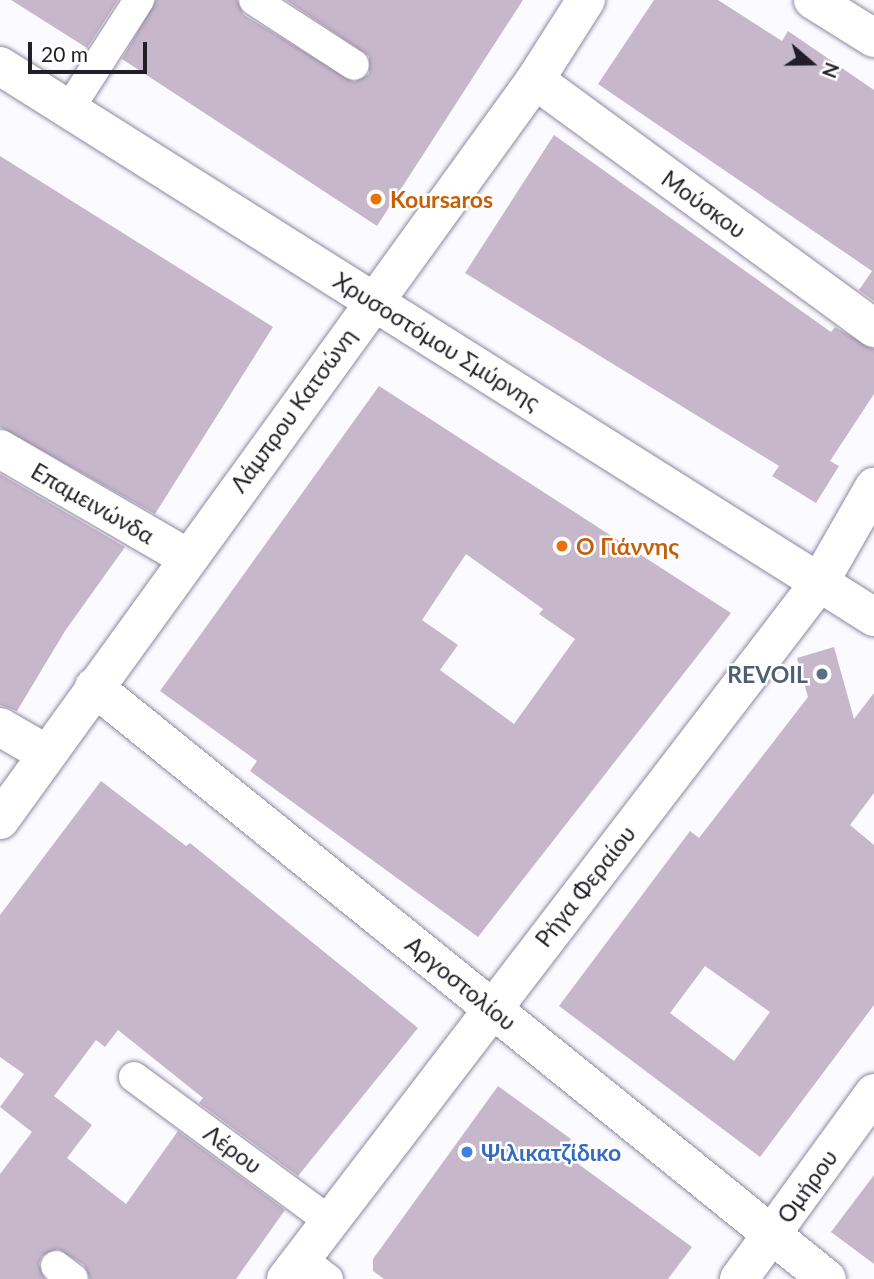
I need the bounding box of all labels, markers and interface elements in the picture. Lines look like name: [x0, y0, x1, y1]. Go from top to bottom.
scale bar: [32, 28, 150, 72]
north arrow: [776, 28, 846, 98]
text: 20 m: [41, 41, 88, 66]
text: N: [818, 60, 845, 81]
street label: Μούσκου: [657, 164, 751, 244]
place label: Koursaros: [390, 185, 493, 213]
marker: Koursaros: [368, 191, 384, 207]
street label: Χρυσοστόμου Σμύρνης: [329, 266, 545, 416]
street label: Λάμπρου Κατσώνη: [224, 323, 362, 497]
street label: Επαμεινώνδα: [27, 457, 159, 549]
place label: Ο Γιάννης: [576, 532, 679, 560]
marker: Ο Γιάννης: [554, 538, 570, 554]
place label: REVOIL: [727, 660, 808, 688]
marker: REVOIL: [814, 666, 830, 682]
street label: Ρήγα Φεραίου: [529, 820, 641, 952]
street label: Αργοστολίου: [400, 930, 522, 1036]
street label: Λέρου: [199, 1119, 267, 1179]
place label: Ψιλικατζίδικο: [481, 1138, 621, 1166]
marker: Ψιλικατζίδικο: [459, 1144, 475, 1160]
street label: Ομήρου: [771, 1144, 843, 1228]

